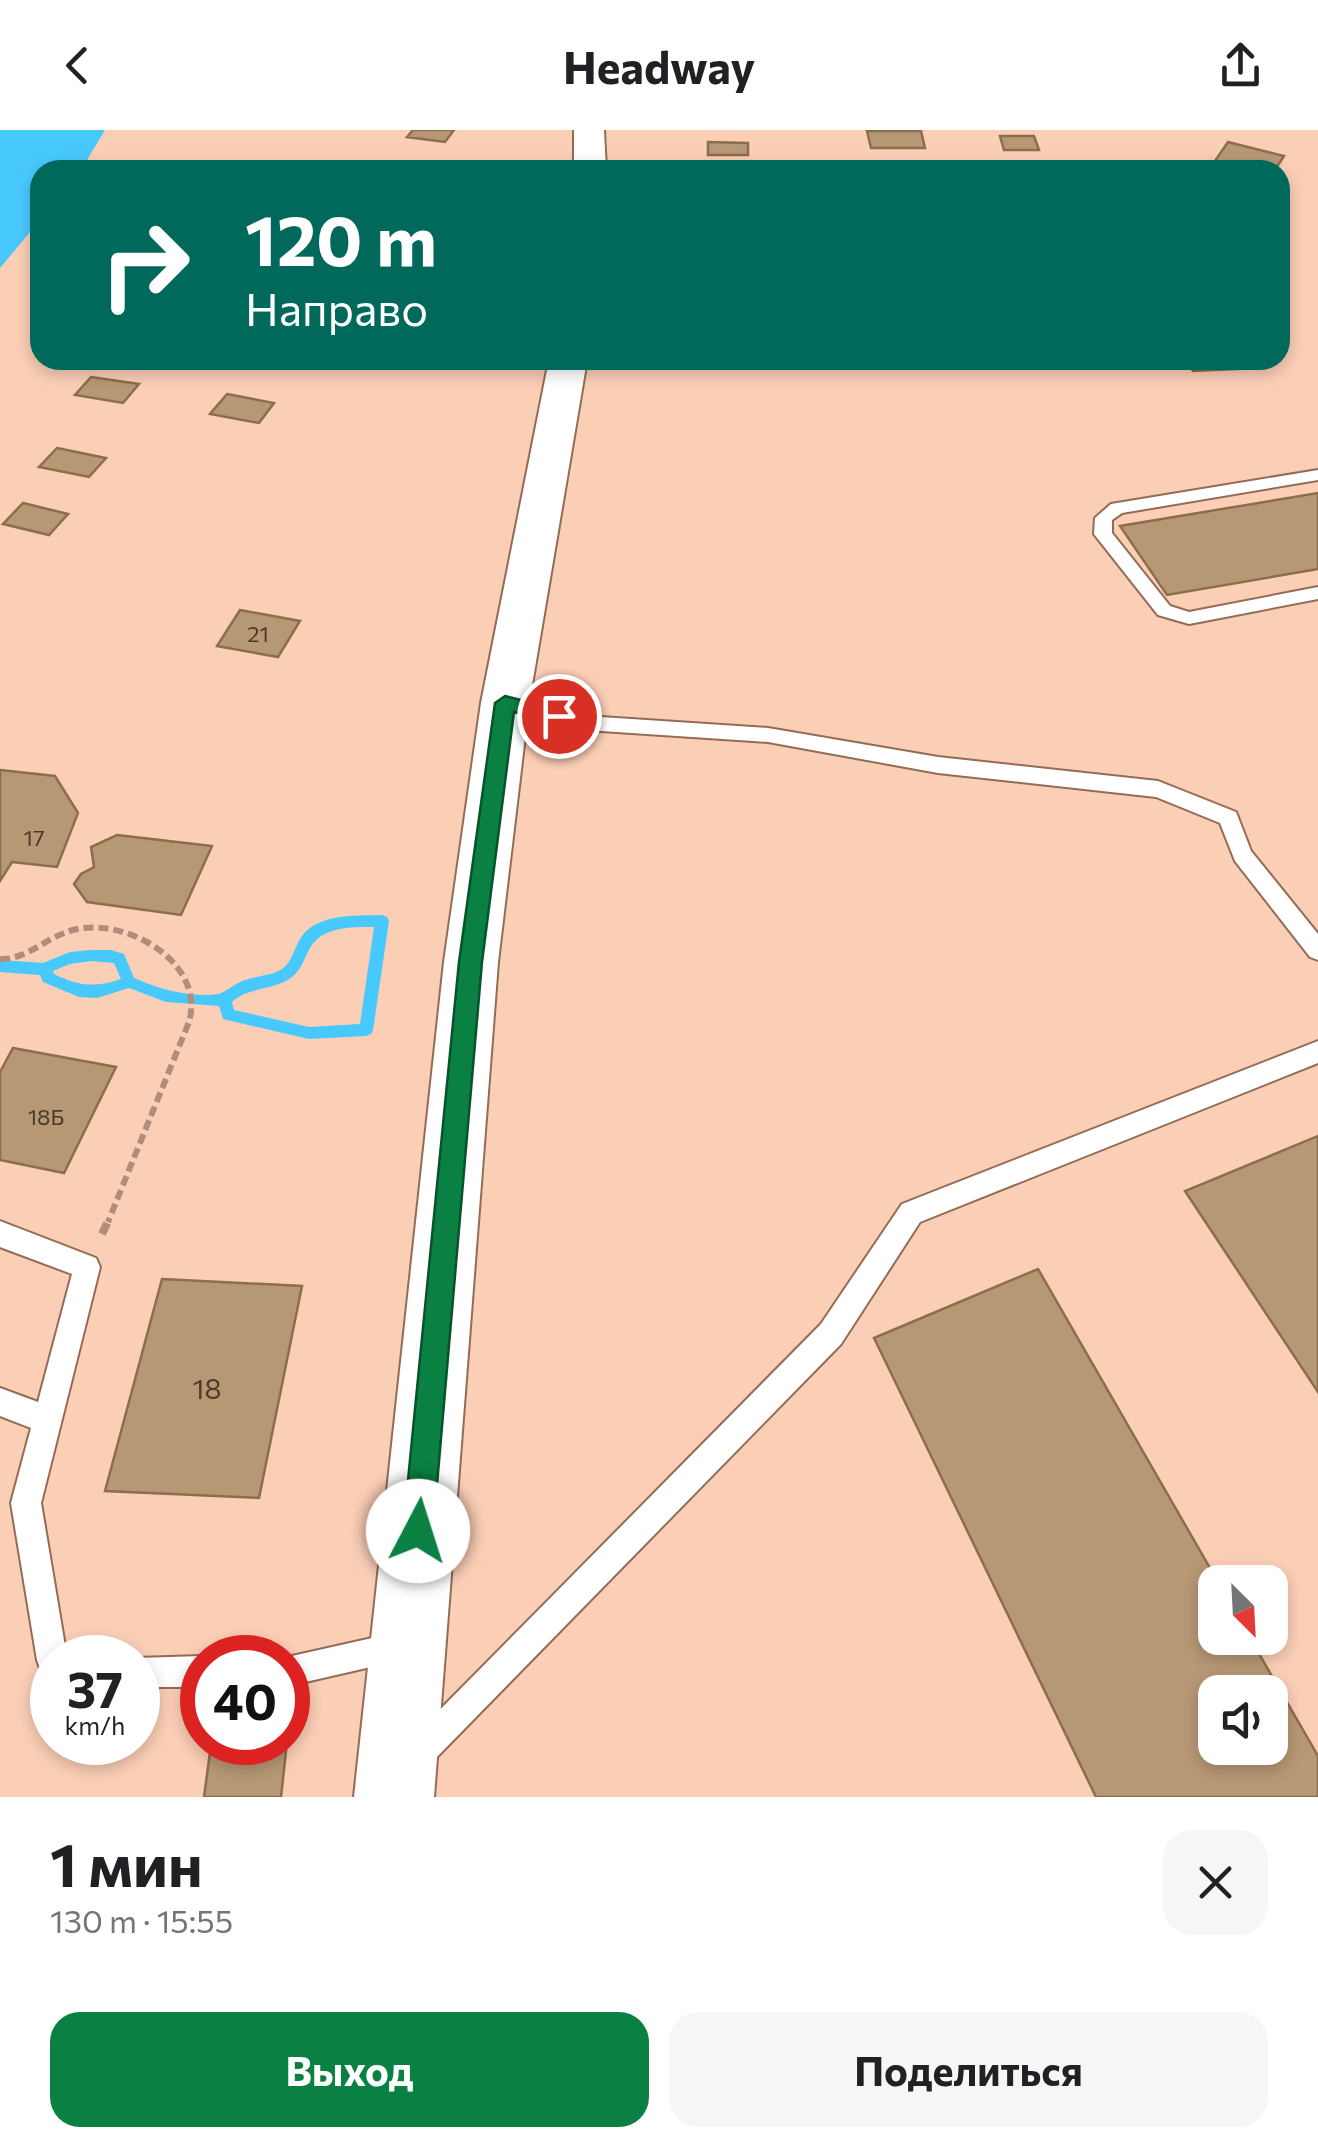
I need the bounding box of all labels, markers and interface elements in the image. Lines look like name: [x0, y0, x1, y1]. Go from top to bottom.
icon: back: [50, 38, 105, 93]
text: Headway: [563, 38, 755, 93]
icon: share: [1213, 38, 1268, 93]
text: 120 m: [245, 195, 437, 280]
icon: right: [80, 200, 210, 330]
text: Направо: [245, 280, 428, 335]
house number: 21: [247, 620, 269, 647]
pin: [517, 674, 602, 759]
icon: arrive: [532, 689, 587, 744]
house number: 17: [23, 824, 45, 851]
house number: 18Б: [28, 1103, 64, 1130]
house number: 18: [193, 1371, 221, 1405]
position arrow: [366, 1479, 470, 1583]
north arrow: [1198, 1565, 1288, 1655]
map controls: [1198, 1565, 1288, 1765]
speed limit sign: 40: [180, 1635, 310, 1765]
text: 37: [67, 1657, 123, 1718]
button: sound: [1198, 1675, 1288, 1765]
text: km/h: [65, 1710, 125, 1740]
text: 1 мин: [50, 1826, 203, 1899]
button: close: [1163, 1830, 1268, 1935]
text: 130 m · 15:55: [50, 1900, 233, 1940]
button: Выход: [50, 2012, 649, 2127]
button: Поделиться: [669, 2012, 1268, 2127]

